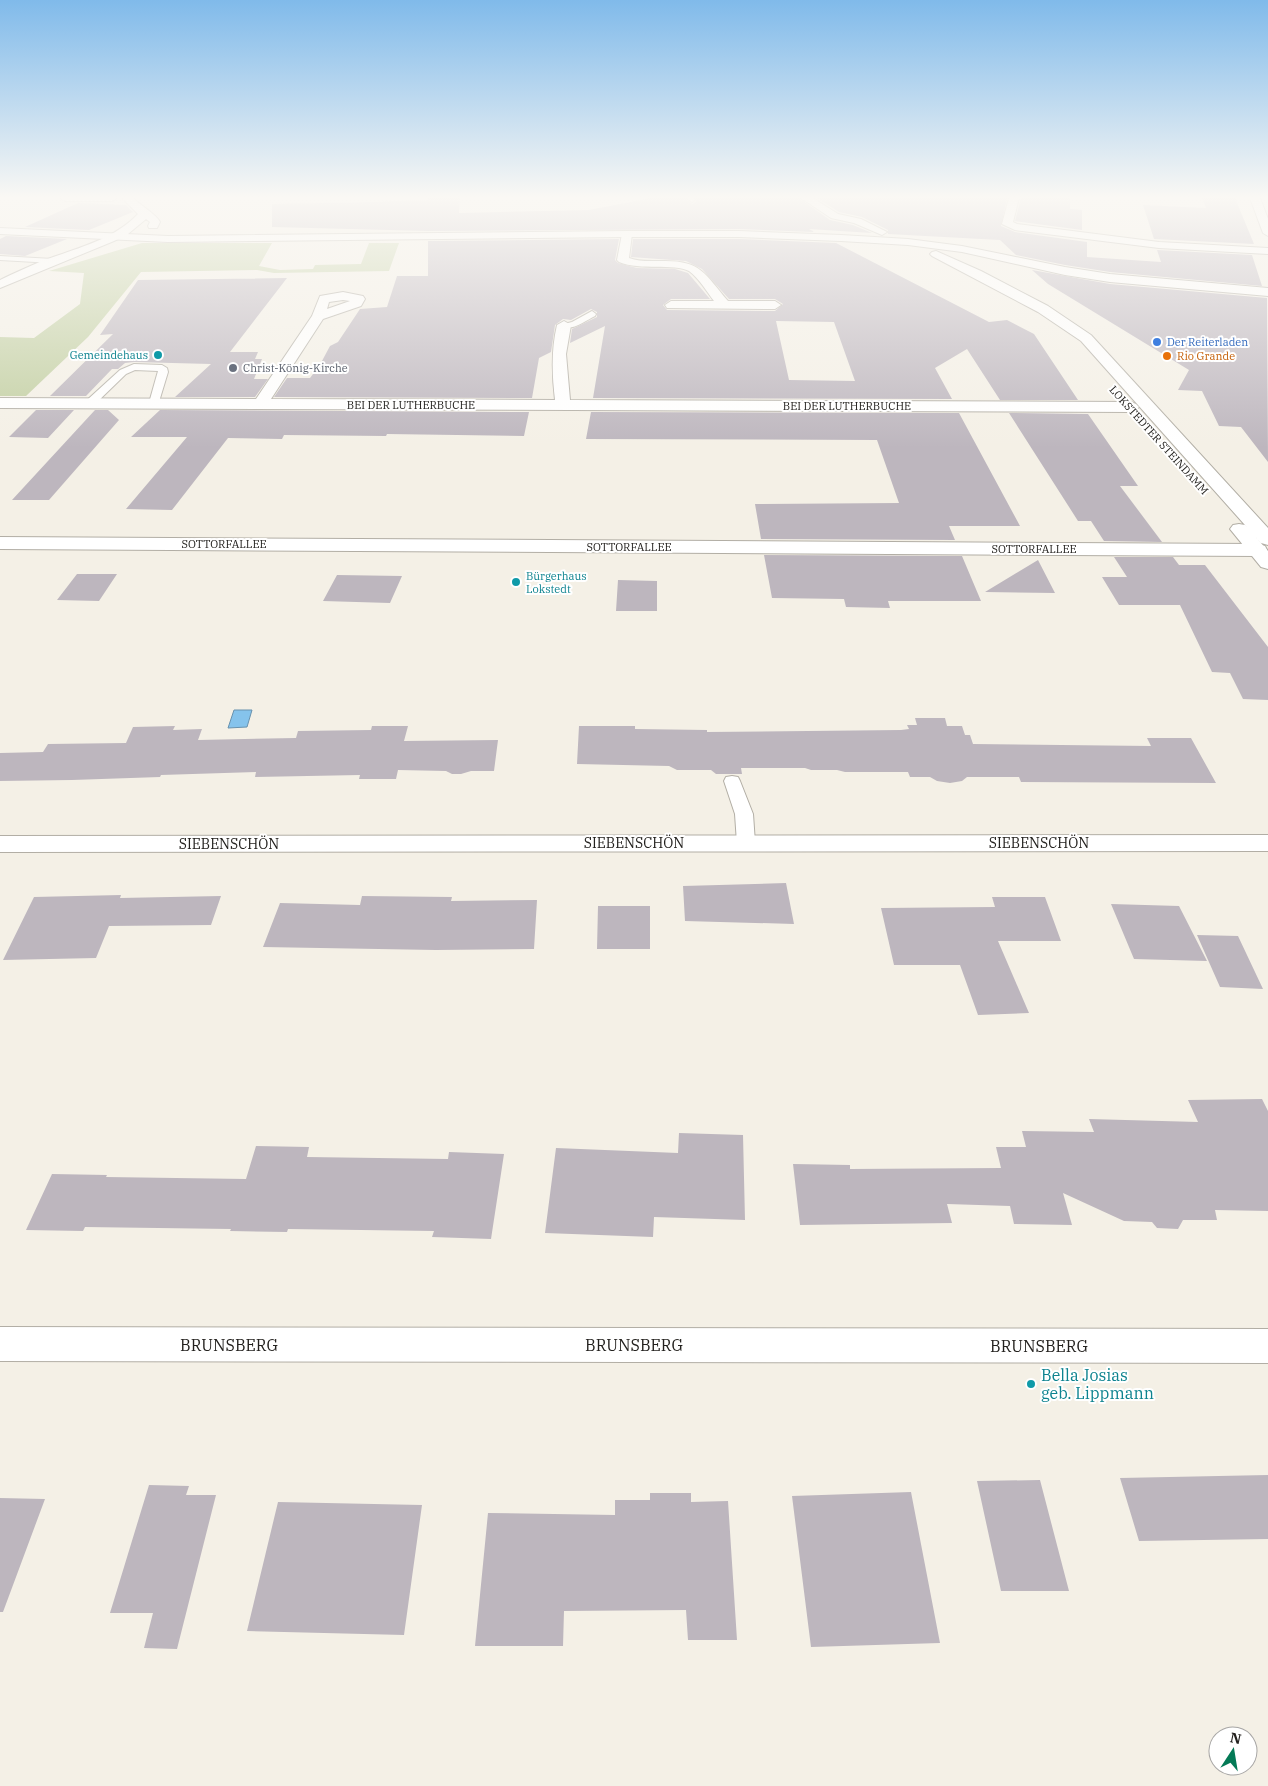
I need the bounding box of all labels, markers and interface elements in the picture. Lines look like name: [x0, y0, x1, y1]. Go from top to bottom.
place label: Der Reiterladen: [1167, 335, 1248, 349]
marker: Der Reiterladen: [1151, 336, 1163, 348]
place label: Gemeindehaus: [70, 348, 148, 362]
marker: Gemeindehaus: [152, 349, 164, 361]
place label: Rio Grande: [1177, 349, 1235, 363]
marker: Rio Grande: [1161, 350, 1173, 362]
place label: Christ-König-Kirche: [243, 361, 348, 375]
marker: Christ-König-Kirche: [227, 362, 239, 374]
street label: LOKSTEDTER STEINDAMM: [1106, 383, 1212, 497]
street label: BEI DER LUTHERBUCHE: [347, 398, 475, 412]
street label: BEI DER LUTHERBUCHE: [783, 399, 911, 413]
street label: SOTTORFALLEE: [181, 537, 267, 551]
street label: SOTTORFALLEE: [586, 540, 672, 554]
street label: SOTTORFALLEE: [991, 542, 1077, 556]
place label: Bürgerhaus Lokstedt: [526, 569, 587, 596]
marker: Bürgerhaus Lokstedt: [510, 576, 522, 588]
street label: SIEBENSCHÖN: [584, 834, 684, 852]
street label: SIEBENSCHÖN: [989, 834, 1089, 852]
street label: SIEBENSCHÖN: [179, 835, 279, 853]
street label: BRUNSBERG: [180, 1335, 278, 1355]
street label: BRUNSBERG: [585, 1335, 683, 1355]
street label: BRUNSBERG: [990, 1336, 1088, 1356]
place label: Bella Josias geb. Lippmann: [1041, 1365, 1154, 1403]
marker: Bella Josias geb. Lippmann: [1025, 1378, 1037, 1390]
north arrow: [1208, 1726, 1258, 1776]
text: N: [1228, 1728, 1243, 1748]

